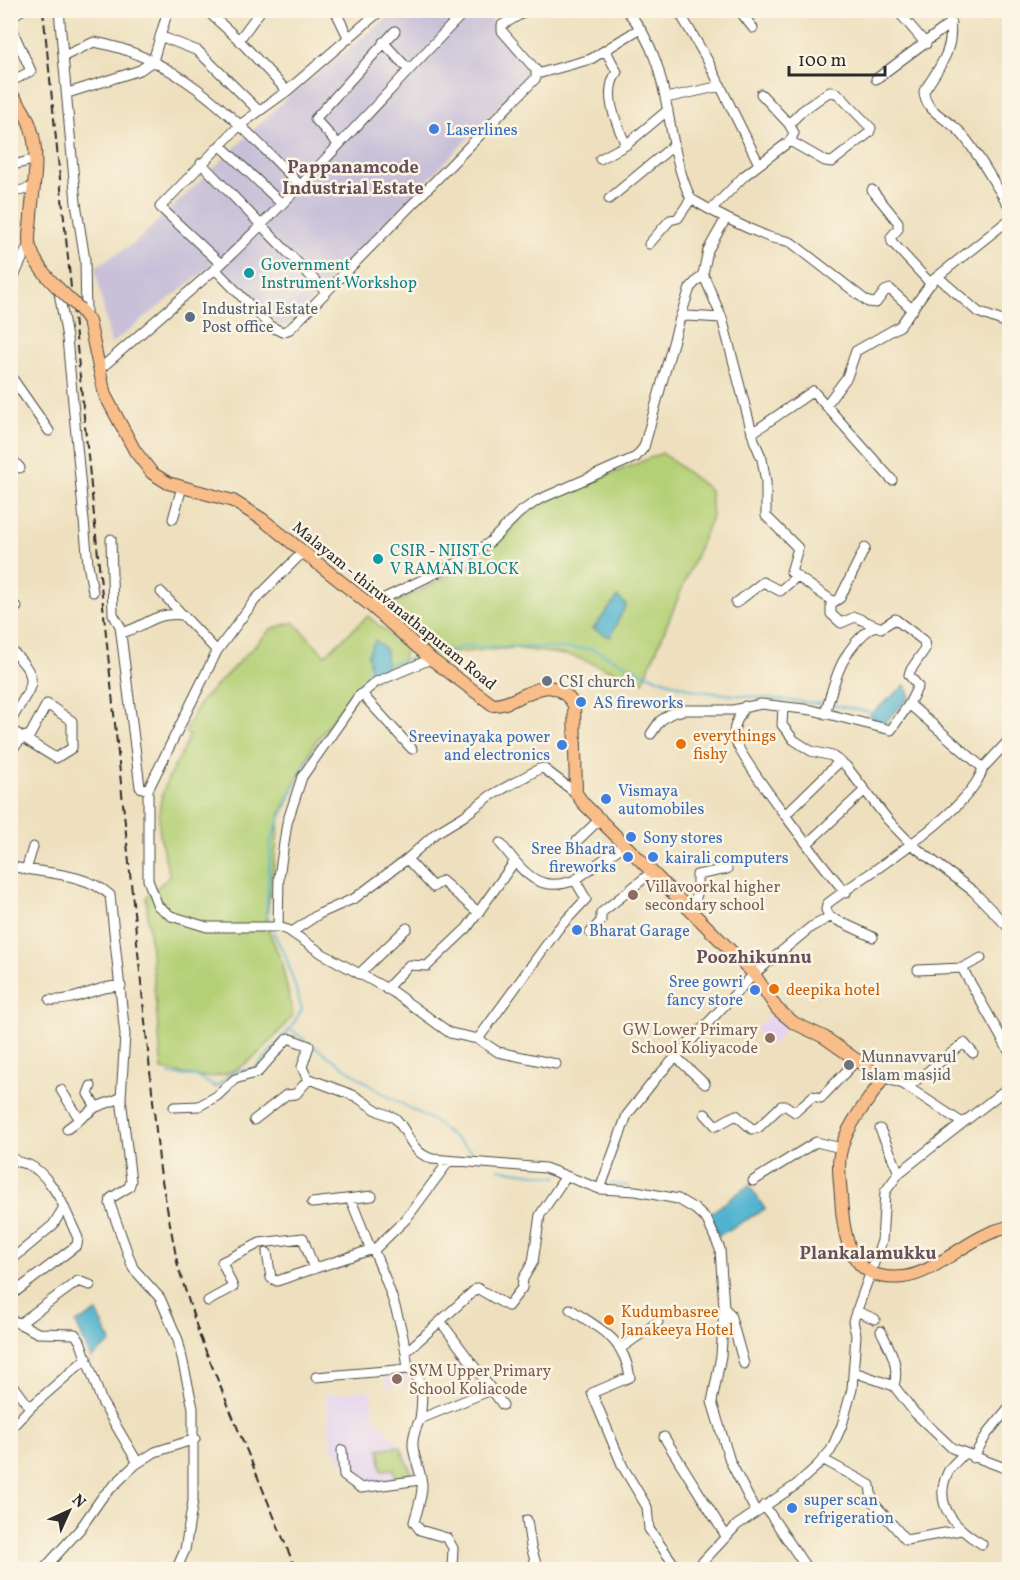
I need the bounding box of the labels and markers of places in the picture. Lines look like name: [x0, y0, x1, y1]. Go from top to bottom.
place label: Laserlines: [446, 120, 518, 142]
marker: Laserlines: [427, 122, 441, 136]
place label: Government Instrument Workshop: [261, 255, 417, 295]
marker: Government Instrument Workshop: [242, 266, 256, 280]
place label: Industrial Estate Post office: [202, 299, 318, 339]
marker: Industrial Estate Post office: [183, 310, 197, 324]
place label: CSIR - NIIST C V RAMAN BLOCK: [390, 541, 519, 581]
marker: CSIR - NIIST C V RAMAN BLOCK: [371, 552, 385, 566]
place label: CSI church: [559, 672, 635, 694]
marker: CSI church: [540, 674, 554, 688]
place label: AS fireworks: [593, 693, 684, 715]
marker: AS fireworks: [574, 695, 588, 709]
place label: everythings fishy: [693, 726, 776, 766]
place label: Sreevinayaka power and electronics: [409, 727, 550, 767]
marker: everythings fishy: [674, 737, 688, 751]
marker: Sreevinayaka power and electronics: [555, 738, 569, 752]
place label: Vismaya automobiles: [618, 781, 704, 821]
marker: Vismaya automobiles: [599, 792, 613, 806]
place label: Sony stores: [643, 828, 723, 850]
marker: Sony stores: [624, 830, 638, 844]
place label: Sree Bhadra fireworks: [531, 839, 616, 879]
place label: kairali computers: [665, 848, 789, 870]
marker: Sree Bhadra fireworks: [621, 850, 635, 864]
marker: kairali computers: [646, 850, 660, 864]
place label: Villavoorkal higher secondary school: [645, 877, 780, 917]
marker: Villavoorkal higher secondary school: [626, 888, 640, 902]
place label: Bharat Garage: [589, 921, 690, 943]
marker: Bharat Garage: [570, 923, 584, 937]
place label: Sree gowri fancy store: [666, 972, 743, 1012]
place label: deepika hotel: [786, 980, 880, 1002]
marker: deepika hotel: [767, 982, 781, 996]
marker: Sree gowri fancy store: [748, 983, 762, 997]
place label: GW Lower Primary School Koliyacode: [623, 1020, 758, 1060]
marker: GW Lower Primary School Koliyacode: [763, 1031, 777, 1045]
place label: Munnavvarul Islam masjid: [861, 1047, 957, 1087]
marker: Munnavvarul Islam masjid: [842, 1058, 856, 1072]
place label: Kudumbasree Janakeeya Hotel: [621, 1302, 734, 1342]
marker: Kudumbasree Janakeeya Hotel: [602, 1313, 616, 1327]
place label: SVM Upper Primary School Koliacode: [409, 1361, 552, 1401]
marker: SVM Upper Primary School Koliacode: [390, 1372, 404, 1386]
place label: super scan refrigeration: [804, 1490, 894, 1530]
marker: super scan refrigeration: [785, 1501, 799, 1515]

